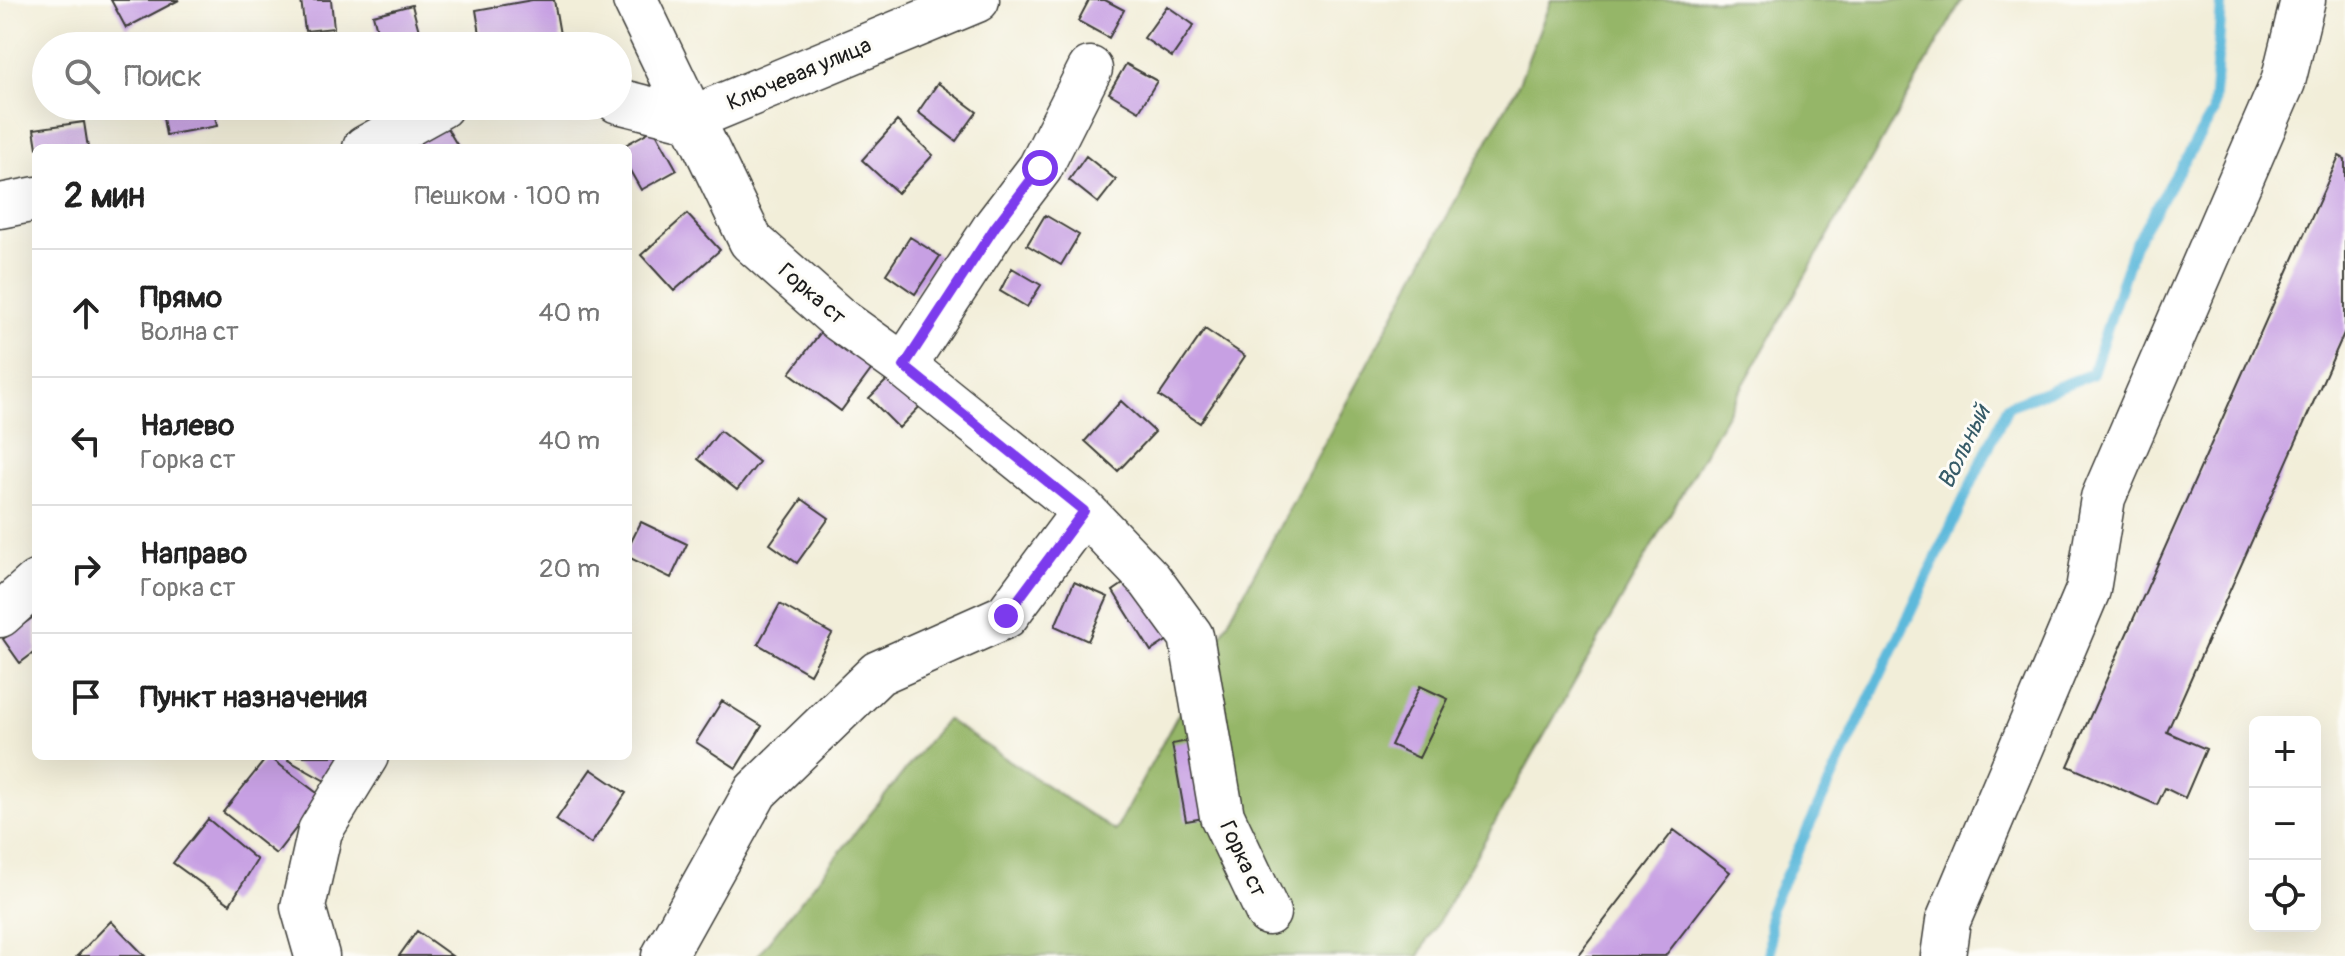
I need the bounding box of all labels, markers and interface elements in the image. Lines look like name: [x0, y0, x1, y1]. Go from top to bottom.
street label: Ключевая улица: [723, 31, 875, 117]
search box: [32, 32, 632, 120]
icon: search: [60, 54, 104, 98]
text: Поиск: [124, 58, 202, 95]
route start: [1022, 150, 1058, 186]
text: 2 мин: [64, 175, 145, 218]
text: Пешком · 100 m: [415, 180, 600, 212]
street label: Горка ст: [772, 257, 852, 331]
text: Прямо: [140, 279, 222, 316]
icon: ahead: [64, 291, 108, 335]
text: 40 m: [538, 297, 600, 329]
text: Волна ст: [140, 316, 239, 348]
water label: Вольный: [1931, 398, 1998, 493]
text: Налево: [140, 407, 234, 444]
icon: left: [64, 419, 108, 463]
text: 40 m: [538, 425, 600, 457]
text: Горка ст: [140, 444, 236, 476]
text: Направо: [140, 535, 247, 572]
icon: right: [64, 547, 108, 591]
text: 20 m: [539, 553, 600, 585]
text: Горка ст: [140, 572, 236, 604]
route end: [988, 598, 1024, 634]
icon: arrive: [64, 675, 108, 719]
text: Пункт назначения: [140, 679, 367, 716]
map controls: [2249, 716, 2321, 932]
button: +: [2249, 716, 2321, 788]
button: −: [2249, 788, 2321, 860]
street label: Горка ст: [1213, 816, 1273, 902]
button: locate: [2249, 860, 2321, 932]

